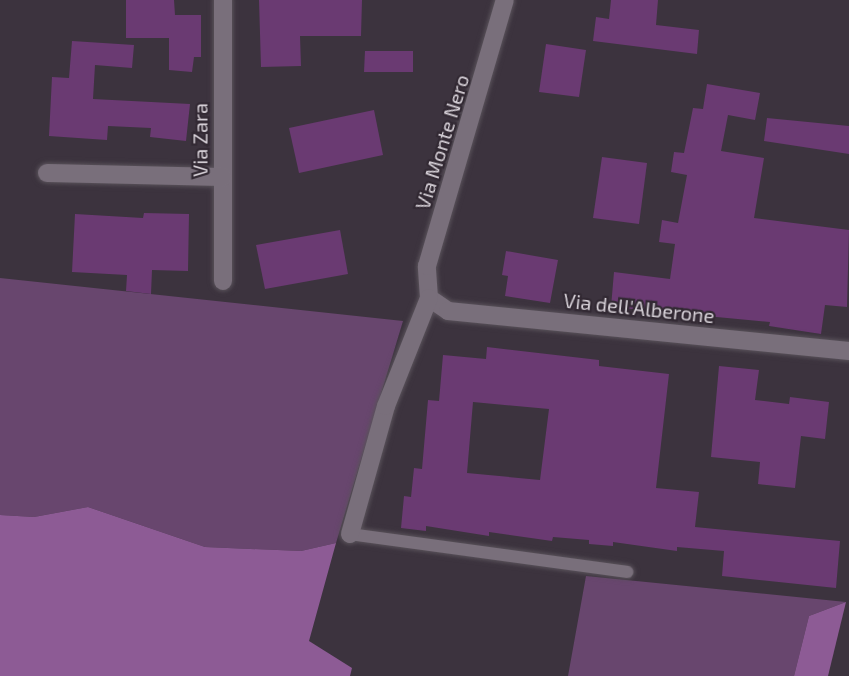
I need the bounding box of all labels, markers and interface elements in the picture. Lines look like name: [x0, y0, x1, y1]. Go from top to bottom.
street label: Via Monte Nero: [410, 72, 474, 212]
street label: Via Zara: [188, 103, 212, 177]
street label: Via dell'Alberone: [562, 288, 716, 328]

